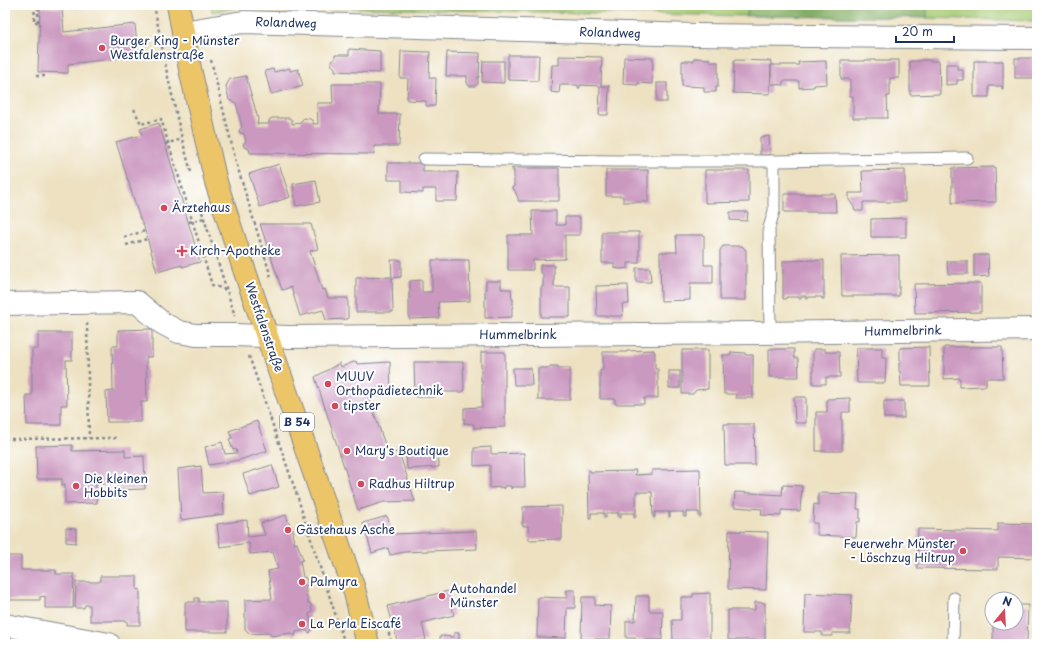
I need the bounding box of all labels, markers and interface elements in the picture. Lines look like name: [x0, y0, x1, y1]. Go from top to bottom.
street label: Rolandweg: [255, 12, 317, 32]
scale bar: [896, 18, 954, 44]
street label: Rolandweg: [579, 22, 641, 42]
text: 20 m: [902, 22, 933, 40]
place label: Burger King - Münster Westfalenstraße: [110, 31, 240, 63]
marker: Burger King - Münster Westfalenstraße: [97, 43, 107, 53]
place label: Ärztehaus: [172, 198, 231, 216]
marker: Ärztehaus: [159, 203, 169, 213]
place label: Kirch-Apotheke: [190, 241, 281, 259]
marker: Kirch-Apotheke: [177, 246, 187, 256]
street label: Westfalenstraße: [241, 279, 289, 374]
street label: Hummelbrink: [864, 320, 942, 340]
street label: Hummelbrink: [479, 325, 557, 343]
place label: MUUV Orthopädietechnik: [336, 367, 443, 399]
marker: MUUV Orthopädietechnik: [323, 379, 333, 389]
place label: tipster: [343, 396, 381, 414]
marker: tipster: [330, 401, 340, 411]
road number: B 54: [280, 413, 314, 431]
place label: Mary's Boutique: [355, 441, 449, 459]
marker: Mary's Boutique: [342, 446, 352, 456]
place label: Die kleinen Hobbits: [84, 469, 148, 501]
place label: Radhus Hiltrup: [369, 474, 455, 492]
marker: Radhus Hiltrup: [356, 479, 366, 489]
marker: Die kleinen Hobbits: [71, 481, 81, 491]
place label: Gästehaus Asche: [296, 520, 395, 538]
marker: Gästehaus Asche: [283, 525, 293, 535]
place label: Feuerwehr Münster - Löschzug Hiltrup: [844, 534, 955, 566]
marker: Feuerwehr Münster - Löschzug Hiltrup: [958, 546, 968, 556]
place label: Palmyra: [310, 572, 359, 590]
marker: Palmyra: [297, 577, 307, 587]
place label: Autohandel Münster: [450, 579, 517, 611]
marker: Autohandel Münster: [437, 591, 447, 601]
north arrow: [984, 591, 1024, 631]
text: N: [1000, 592, 1014, 611]
place label: La Perla Eiscafé: [310, 614, 401, 632]
marker: La Perla Eiscafé: [297, 619, 307, 629]

